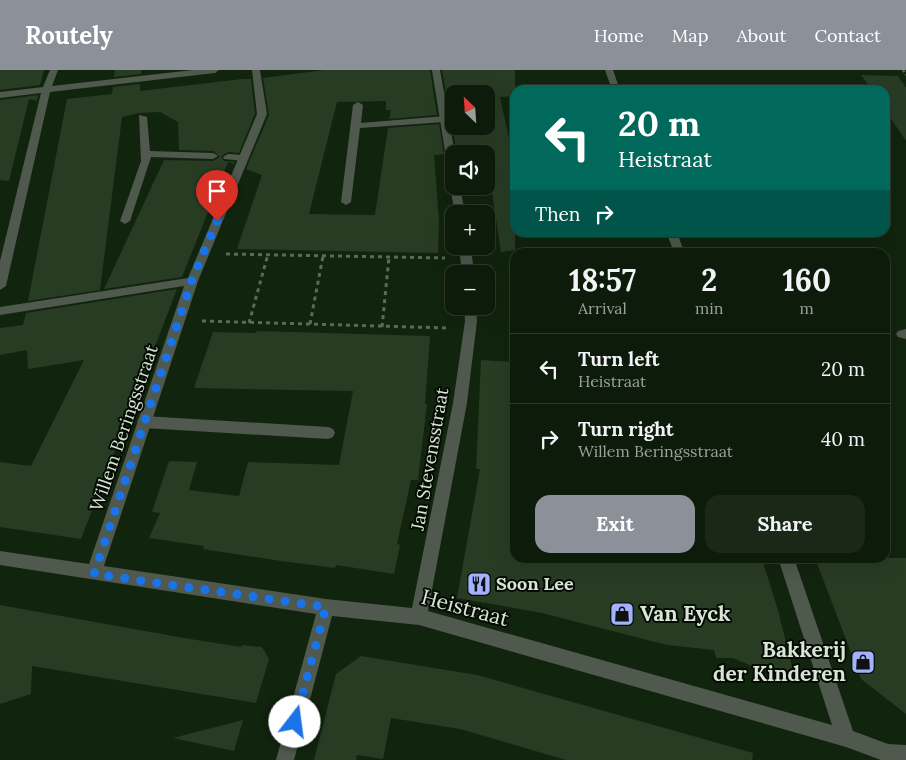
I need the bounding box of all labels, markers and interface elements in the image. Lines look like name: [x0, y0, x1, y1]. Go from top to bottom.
text: Routely: [25, 20, 113, 51]
text: Home: [594, 24, 644, 47]
text: Map: [672, 24, 708, 47]
text: About: [736, 24, 786, 47]
text: Contact: [814, 24, 881, 47]
north arrow: [445, 85, 495, 135]
map controls: [445, 85, 495, 315]
text: 20 m: [618, 101, 700, 146]
icon: left: [535, 105, 600, 170]
button: sound: [445, 145, 495, 195]
text: Heistraat: [618, 145, 712, 173]
pin: [196, 170, 238, 221]
icon: arrive: [203, 177, 231, 205]
icon: right: [590, 200, 618, 228]
text: Then: [535, 202, 580, 226]
button: +: [445, 205, 495, 255]
text: 18:57: [569, 261, 636, 299]
text: 2: [701, 261, 717, 299]
text: 160: [783, 261, 831, 299]
button: −: [445, 265, 495, 315]
text: Arrival: [578, 298, 627, 318]
text: min: [695, 298, 724, 318]
text: m: [800, 298, 814, 318]
street label: Willem Beringsstraat: [84, 342, 163, 514]
text: Turn left: [578, 347, 659, 371]
icon: left: [535, 355, 563, 383]
text: 20 m: [821, 357, 865, 381]
text: Heistraat: [578, 371, 646, 391]
street label: Jan Stevensstraat: [405, 386, 453, 533]
text: Turn right: [578, 417, 674, 441]
icon: right: [535, 425, 563, 453]
text: 40 m: [821, 427, 865, 451]
text: Willem Beringsstraat: [578, 441, 733, 461]
button: Exit: [535, 495, 695, 553]
button: Share: [705, 495, 865, 553]
restaurant icon: Soon Lee: [466, 571, 492, 597]
place label: Soon Lee: [496, 572, 574, 595]
street label: Heistraat: [418, 583, 513, 632]
place label: Van Eyck: [640, 600, 731, 627]
shop icon: Van Eyck: [609, 601, 635, 627]
place label: Bakkerij der Kinderen: [713, 636, 846, 687]
shop icon: Bakkerij der Kinderen: [850, 649, 876, 675]
position arrow: [268, 695, 320, 747]

